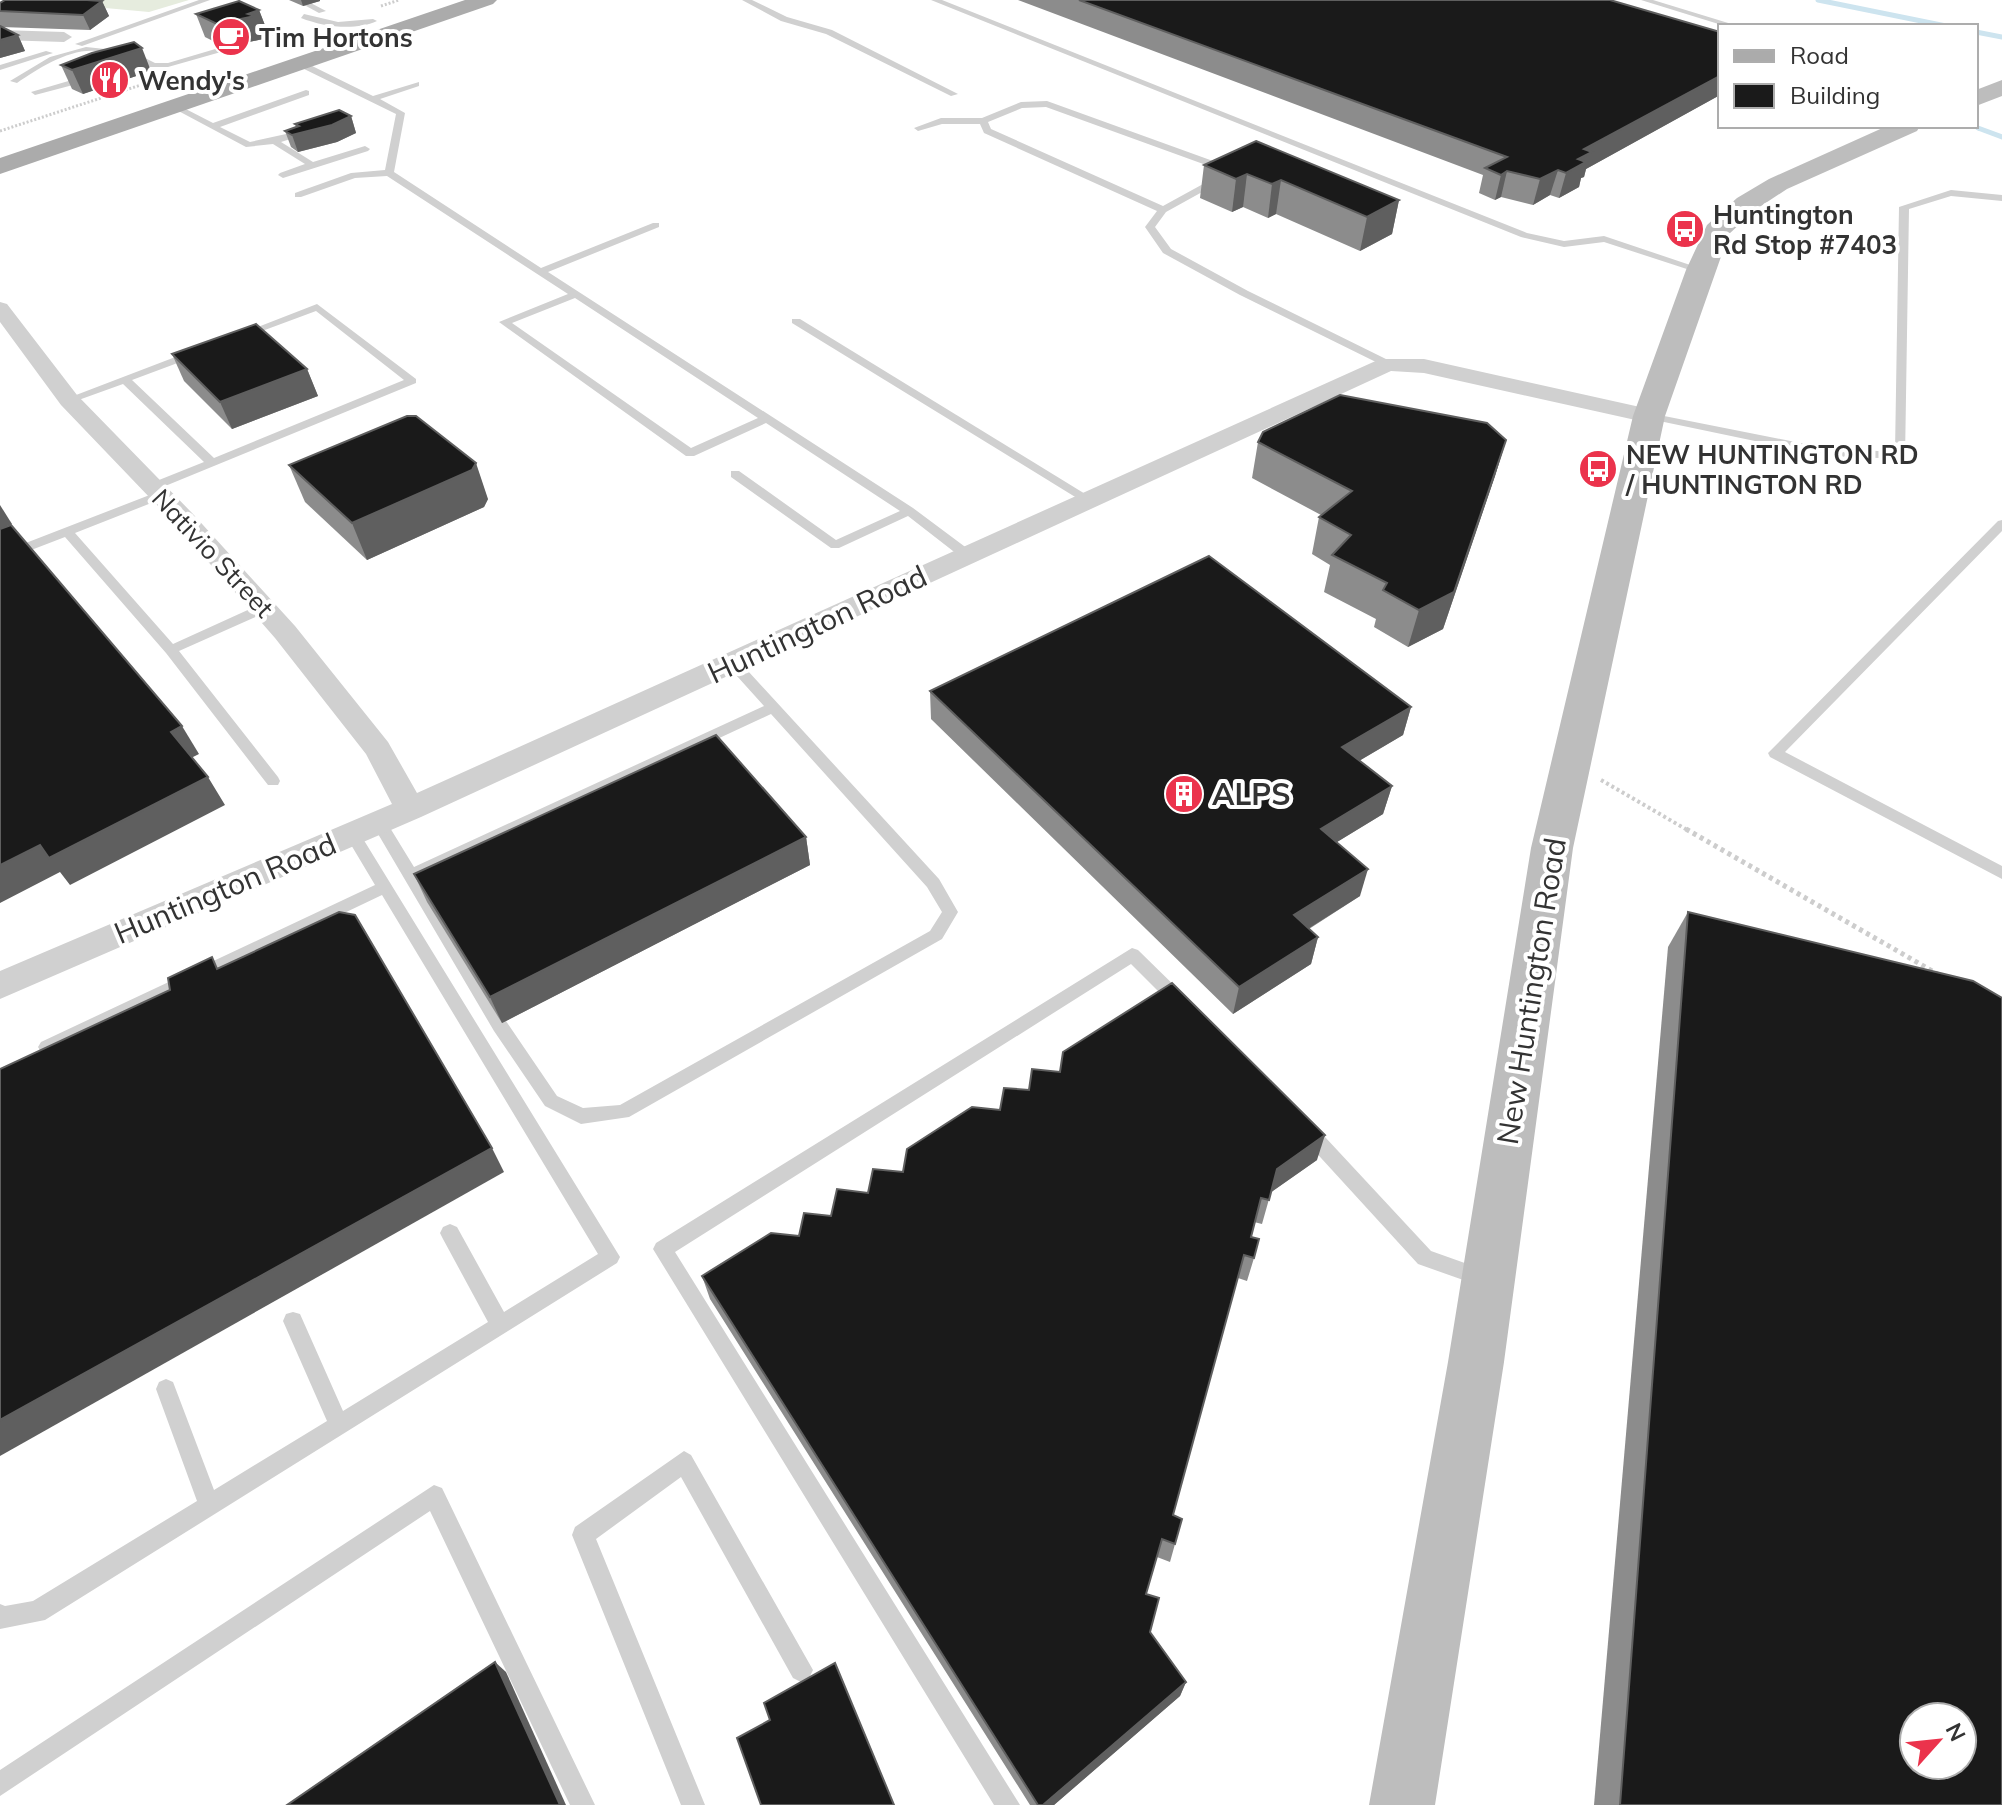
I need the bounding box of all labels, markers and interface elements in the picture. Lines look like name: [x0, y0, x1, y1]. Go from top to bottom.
cafe icon: Tim Hortons: [210, 16, 252, 58]
place label: Tim Hortons: [259, 21, 413, 54]
legend: [1718, 24, 1978, 128]
text: Road: [1790, 40, 1849, 70]
restaurant icon: Wendy's: [89, 59, 131, 101]
place label: Wendy's: [138, 64, 245, 97]
text: Building: [1790, 80, 1880, 110]
place label: Huntington Rd Stop #7403: [1713, 198, 1897, 261]
bus stop icon: Huntington Rd Stop #7403: [1664, 208, 1706, 250]
place label: NEW HUNTINGTON RD / HUNTINGTON RD: [1625, 438, 1919, 501]
bus stop icon: NEW HUNTINGTON RD / HUNTINGTON RD: [1577, 448, 1619, 490]
street label: Nativio Street: [145, 482, 281, 624]
street label: Huntington Road: [701, 557, 933, 691]
building icon: ALPS: [1163, 773, 1205, 815]
place label: ALPS: [1212, 775, 1291, 813]
street label: Huntington Road: [108, 824, 342, 952]
street label: New Huntington Road: [1488, 835, 1574, 1147]
north arrow: [1898, 1701, 1978, 1781]
text: N: [1940, 1718, 1972, 1746]

